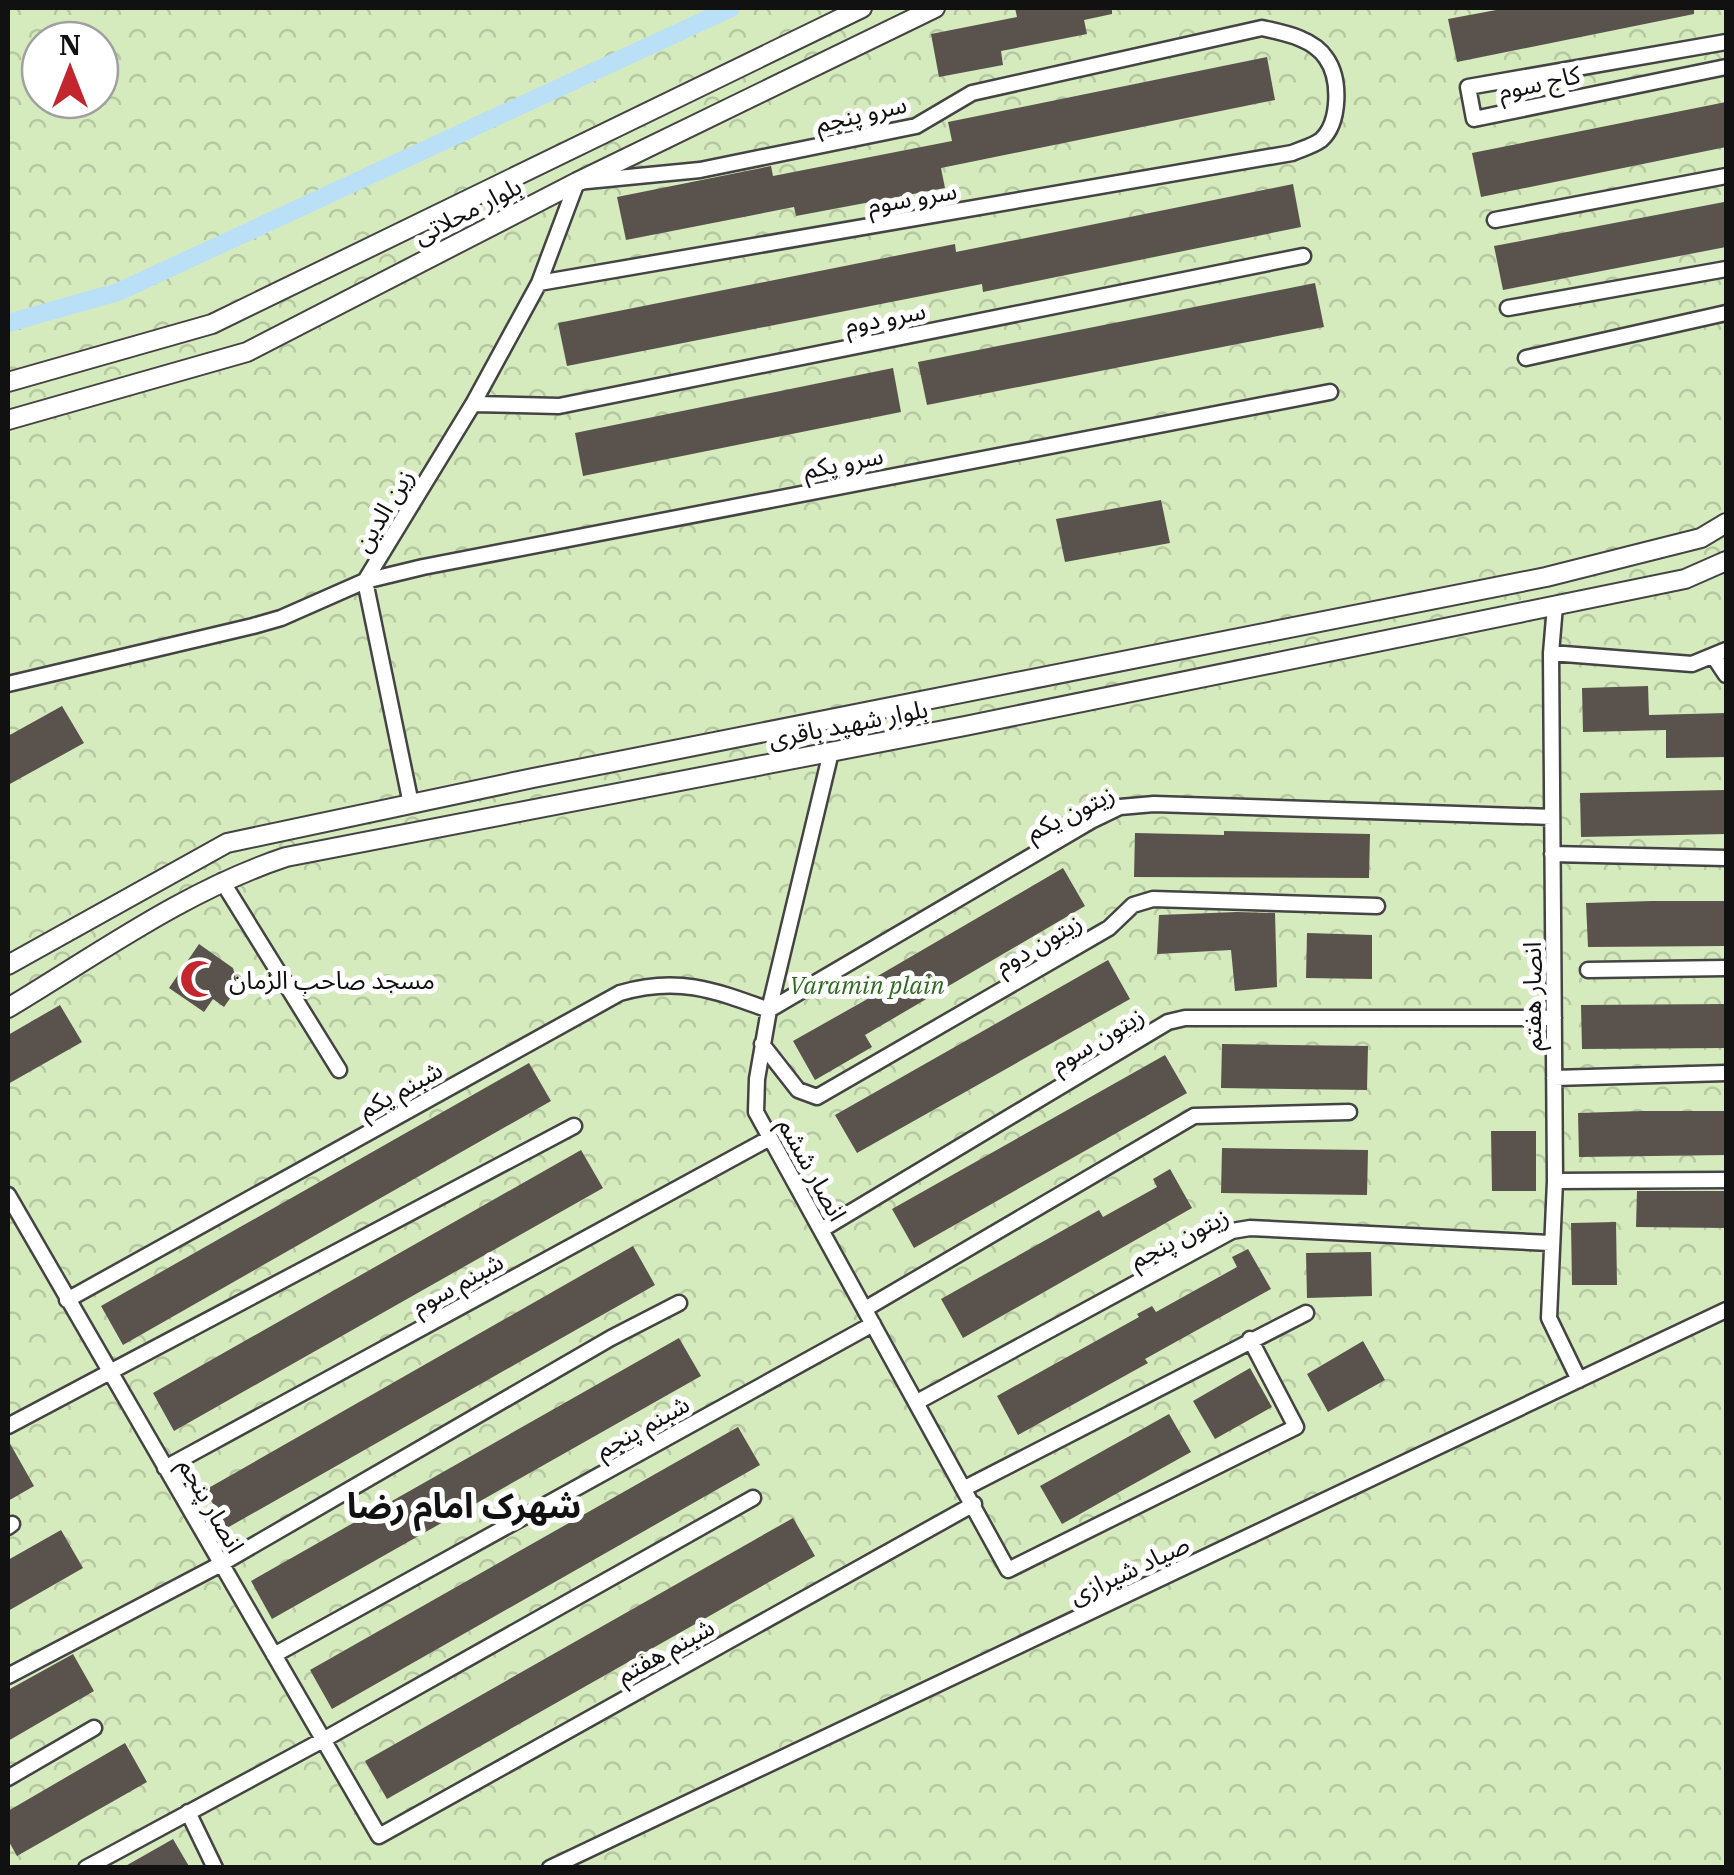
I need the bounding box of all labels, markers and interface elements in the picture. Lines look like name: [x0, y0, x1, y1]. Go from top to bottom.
north arrow: [20, 20, 120, 120]
text: N: [59, 26, 81, 63]
street label: کاج سوم: [1495, 57, 1584, 111]
street label: سرو پنجم: [812, 87, 911, 143]
street label: بلوار محلاتی: [407, 169, 527, 251]
street label: سرو سوم: [865, 173, 960, 225]
street label: سرو دوم: [842, 293, 929, 345]
street label: سرو یکم: [800, 438, 887, 490]
street label: زین الدین: [345, 462, 421, 558]
street label: بلوار شهید باقری: [765, 691, 931, 755]
street label: زیتون یکم: [1020, 777, 1121, 851]
street label: زیتون دوم: [989, 905, 1089, 985]
street label: انصار هفتم: [1515, 942, 1552, 1050]
mosque icon: مسجد صاحب الزمان: [178, 958, 220, 1000]
place label: مسجد صاحب الزمان: [229, 963, 435, 996]
park label: Varamin plain: [789, 968, 945, 1001]
street label: زیتون سوم: [1044, 998, 1152, 1083]
street label: شبنم یکم: [352, 1053, 450, 1129]
street label: انصار ششم: [768, 1111, 855, 1229]
street label: زیتون پنجم: [1124, 1199, 1236, 1279]
street label: شبنم سوم: [405, 1244, 511, 1325]
street label: شبنم پنجم: [589, 1387, 697, 1469]
street label: انصار پنجم: [168, 1451, 252, 1561]
district label: شهرک امام رضا: [347, 1482, 581, 1532]
street label: صیاد شیرازی: [1063, 1527, 1195, 1611]
street label: شبنم هفتم: [610, 1610, 722, 1694]

